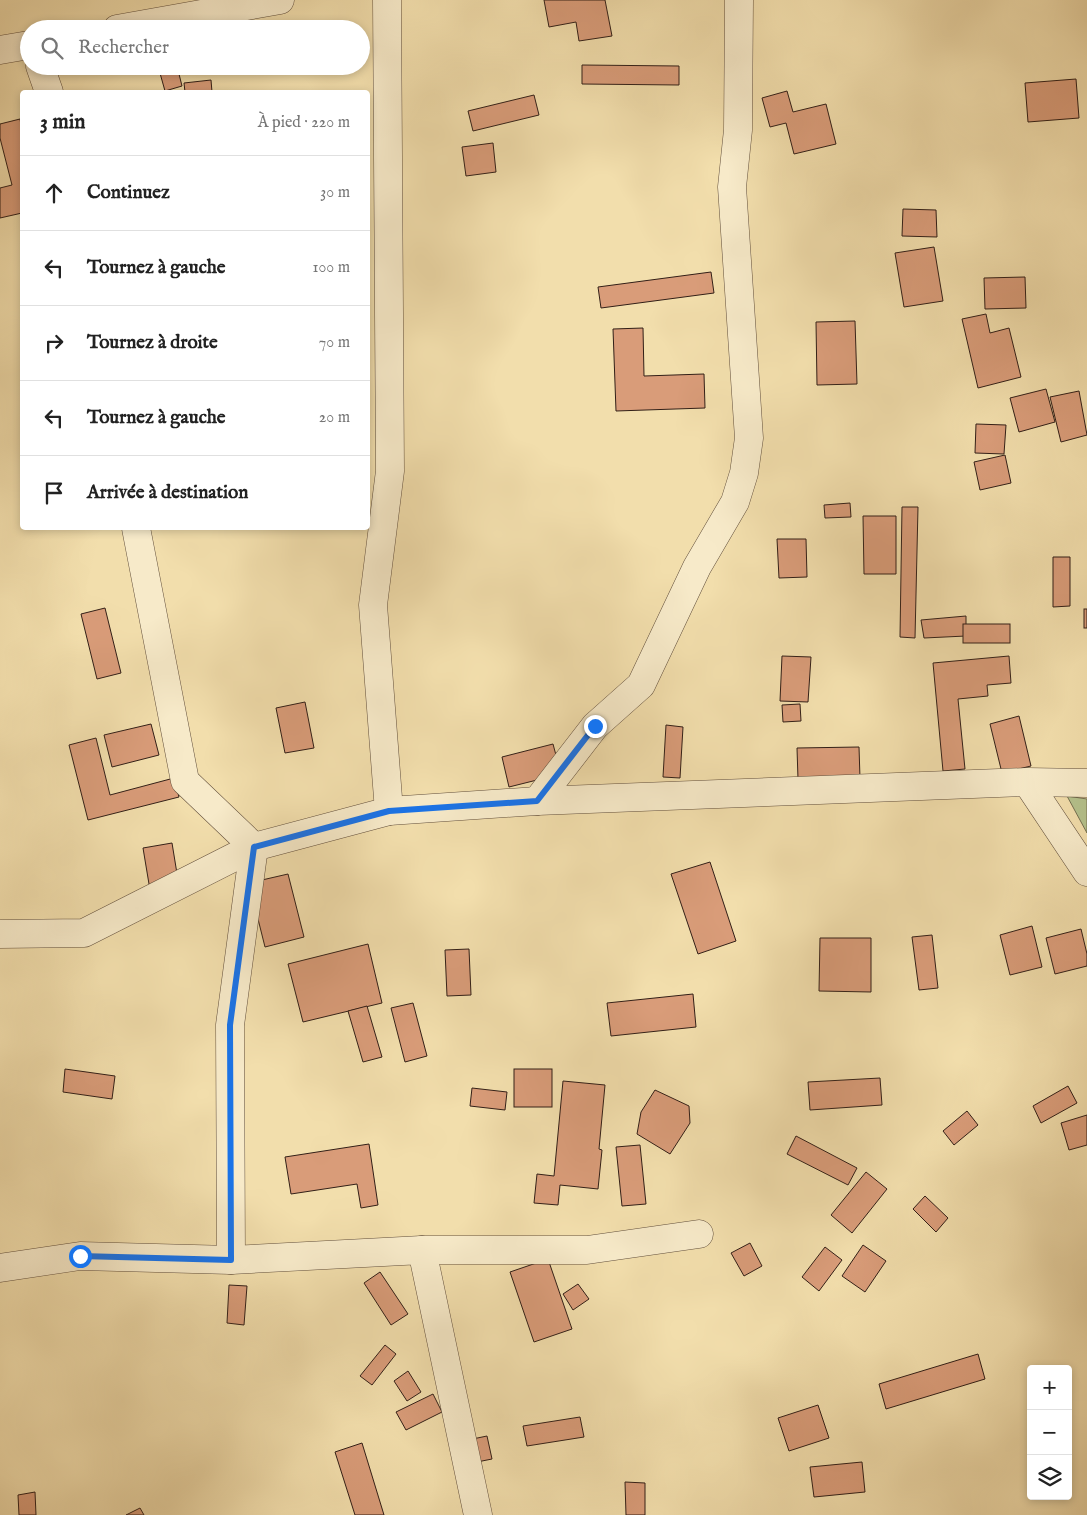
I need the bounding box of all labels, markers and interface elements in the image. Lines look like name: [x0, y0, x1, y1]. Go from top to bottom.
search box: [20, 20, 370, 75]
icon: search: [38, 34, 66, 62]
text: Rechercher: [78, 36, 169, 60]
text: 3 min: [40, 109, 85, 136]
text: À pied · 220 m: [258, 113, 350, 133]
icon: ahead: [40, 179, 68, 207]
text: Continuez: [87, 181, 170, 205]
text: 30 m: [320, 183, 350, 203]
icon: left: [40, 254, 68, 282]
text: Tournez à gauche: [87, 256, 226, 280]
text: 100 m: [313, 258, 350, 278]
icon: right: [40, 329, 68, 357]
text: Tournez à droite: [87, 331, 218, 355]
text: 70 m: [319, 333, 350, 353]
icon: left: [40, 404, 68, 432]
text: Tournez à gauche: [87, 406, 226, 430]
text: 20 m: [319, 408, 350, 428]
icon: arrive: [40, 479, 68, 507]
text: Arrivée à destination: [87, 481, 248, 505]
route end: [584, 715, 607, 738]
route start: [69, 1245, 92, 1268]
map controls: [1027, 1365, 1072, 1500]
button: +: [1027, 1365, 1072, 1410]
button: −: [1027, 1410, 1072, 1455]
button: layers: [1027, 1455, 1072, 1500]

